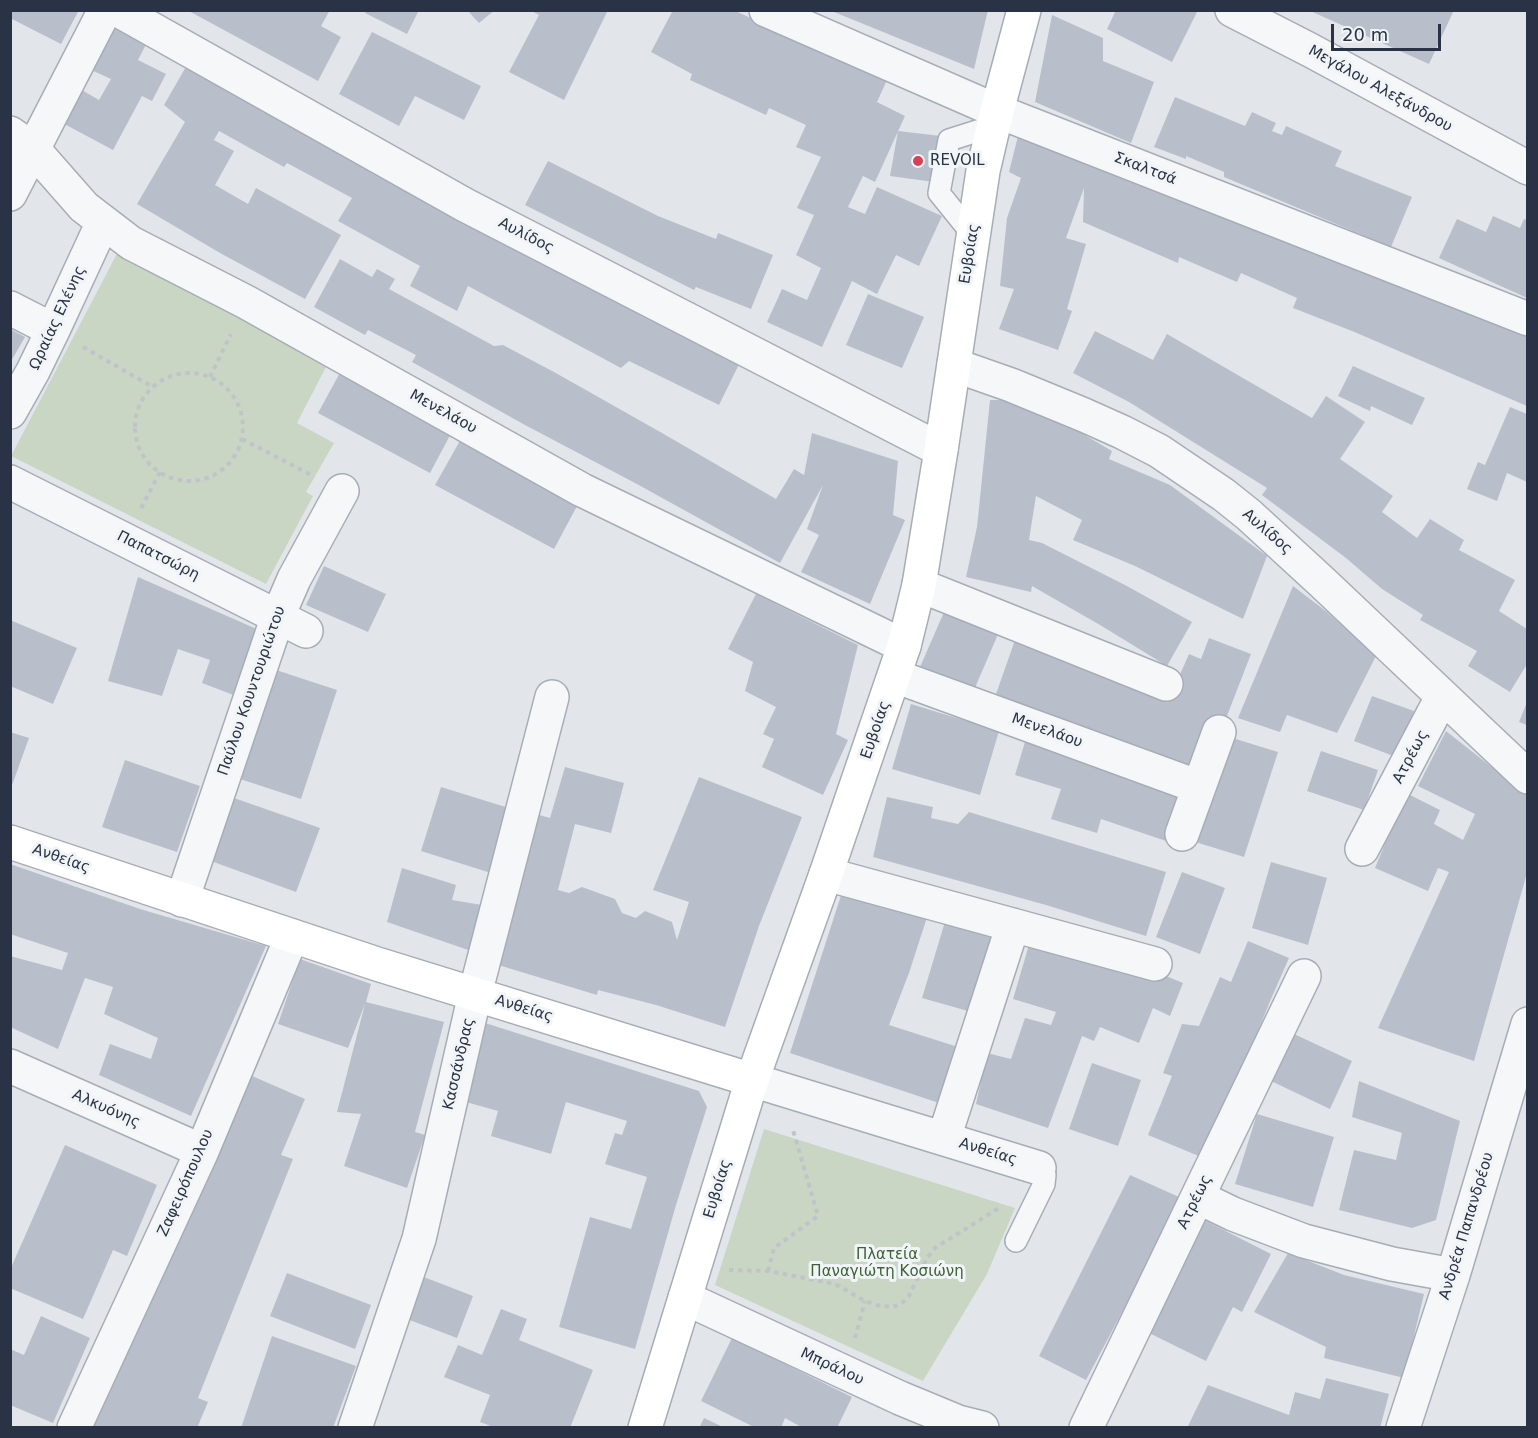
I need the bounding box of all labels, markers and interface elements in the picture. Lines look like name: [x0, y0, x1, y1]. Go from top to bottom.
scale bar: [1334, 12, 1444, 50]
text: 20 m: [1342, 24, 1388, 45]
street label: Μεγάλου Αλεξάνδρου: [1305, 42, 1455, 136]
street label: Σκαλτσά: [1111, 149, 1179, 189]
place label: REVOIL: [930, 152, 984, 170]
marker: REVOIL: [911, 154, 925, 168]
street label: Αυλίδος: [495, 214, 557, 258]
street label: Ευβοίας: [956, 223, 984, 285]
street label: Ωραίας Ελένης: [26, 263, 90, 373]
street label: Μενελάου: [406, 386, 480, 438]
street label: Αυλίδος: [1238, 506, 1296, 558]
street label: Παπατσώρη: [114, 528, 202, 584]
street label: Παύλου Κουντουριώτου: [214, 604, 290, 778]
street label: Ευβοίας: [858, 698, 894, 762]
street label: Μενελάου: [1009, 710, 1085, 752]
street label: Ατρέως: [1389, 727, 1433, 787]
street label: Ανθείας: [30, 841, 92, 877]
street label: Ανθείας: [493, 992, 555, 1026]
street label: Κασσάνδρας: [440, 1016, 478, 1112]
street label: Αλκυόνης: [69, 1086, 143, 1132]
street label: Ζαφειρόπουλου: [154, 1127, 218, 1239]
street label: Ανθείας: [957, 1135, 1019, 1169]
street label: Ανδρέα Παπανδρέου: [1436, 1150, 1498, 1302]
street label: Ευβοίας: [701, 1157, 735, 1221]
street label: Ατρέως: [1174, 1172, 1216, 1232]
park label: Πλατεία Παναγιώτη Κοσιώνη: [810, 1246, 964, 1281]
street label: Μπράλου: [797, 1344, 867, 1390]

